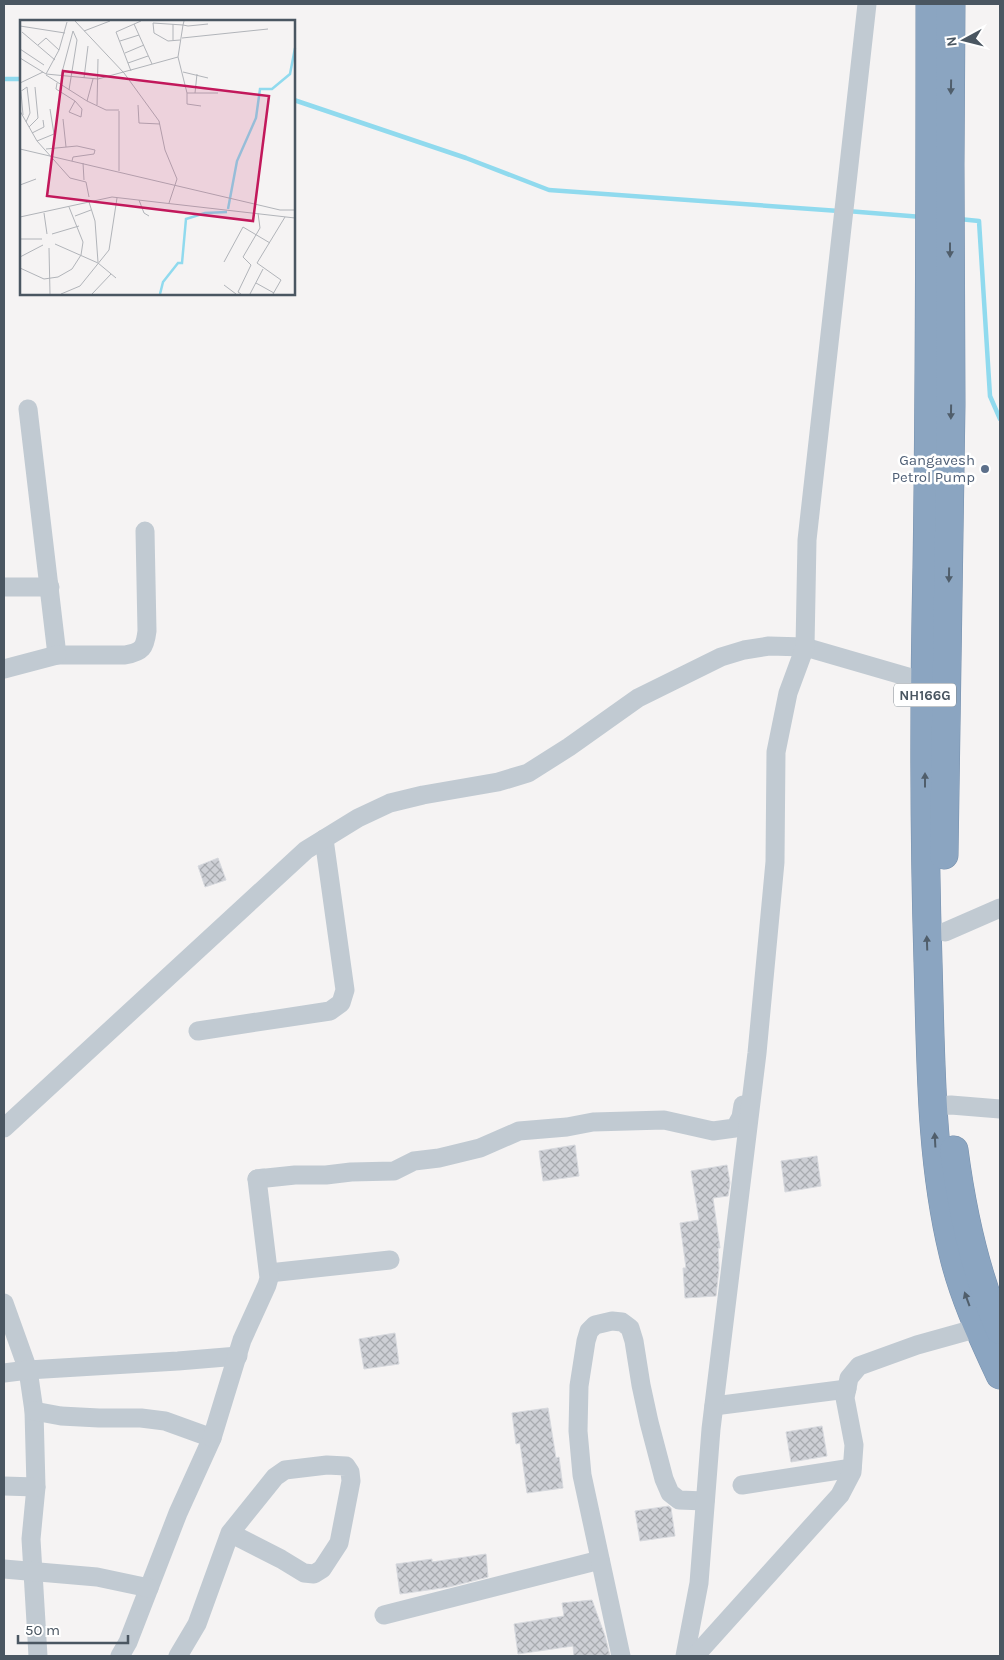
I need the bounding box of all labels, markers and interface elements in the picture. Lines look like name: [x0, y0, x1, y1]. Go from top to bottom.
north arrow: [939, 15, 989, 65]
inset map: [20, 20, 295, 295]
text: N: [943, 36, 961, 48]
one-way arrow: [946, 80, 954, 96]
one-way arrow: [946, 242, 954, 258]
one-way arrow: [946, 405, 954, 421]
place label: Gangavesh Petrol Pump: [892, 451, 975, 486]
marker: Gangavesh Petrol Pump: [979, 463, 991, 475]
one-way arrow: [945, 567, 953, 583]
road number: NH166G: [894, 684, 956, 706]
one-way arrow: [921, 772, 929, 788]
one-way arrow: [923, 934, 931, 950]
one-way arrow: [931, 1132, 939, 1148]
one-way arrow: [963, 1291, 970, 1306]
scale bar: [18, 1612, 128, 1644]
text: 50 m: [25, 1621, 60, 1639]

